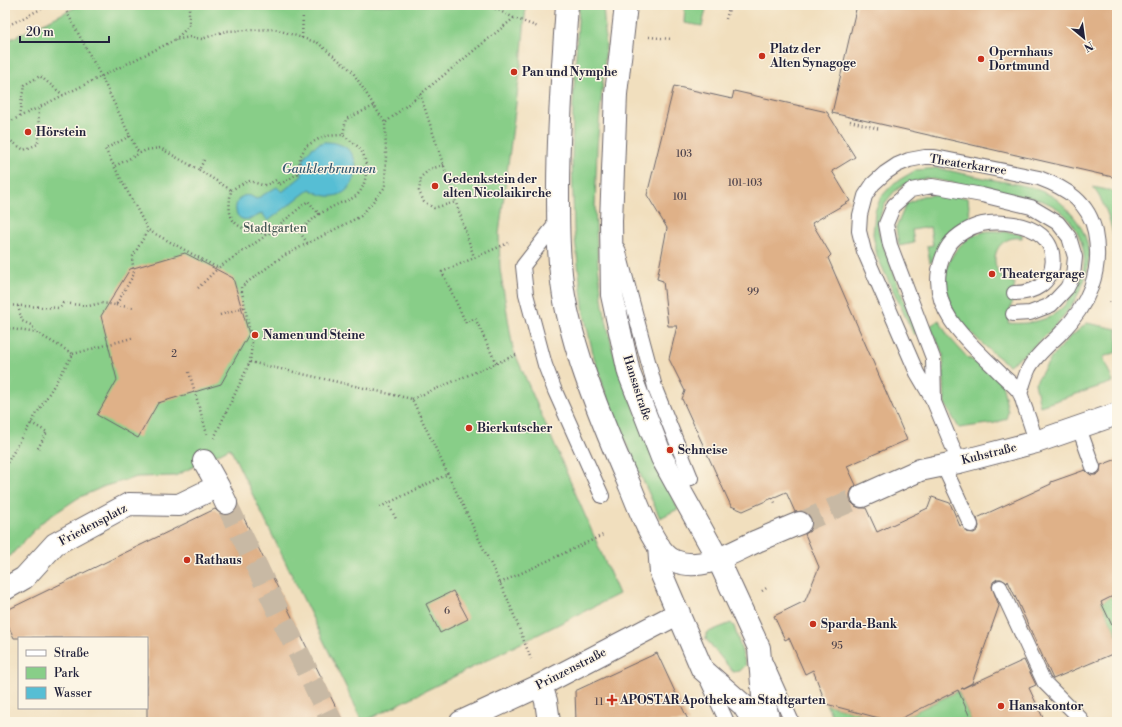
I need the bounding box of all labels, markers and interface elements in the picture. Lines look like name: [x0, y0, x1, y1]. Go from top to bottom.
scale bar: [20, 18, 109, 44]
north arrow: [1064, 18, 1104, 58]
text: 20 m: [26, 25, 54, 40]
text: N: [1081, 38, 1096, 54]
place label: Platz der Alten Synagoge: [769, 42, 857, 71]
place label: Opernhaus Dortmund: [989, 45, 1053, 74]
marker: Platz der Alten Synagoge: [757, 51, 767, 61]
marker: Opernhaus Dortmund: [976, 54, 986, 64]
place label: Pan und Nymphe: [522, 65, 618, 80]
marker: Pan und Nymphe: [509, 67, 519, 77]
place label: Hörstein: [36, 125, 87, 140]
marker: Hörstein: [23, 127, 33, 137]
house number: 103: [676, 148, 693, 160]
street label: Theaterkarree: [928, 151, 1008, 179]
water label: Gauklerbrunnen: [282, 161, 377, 177]
place label: Gedenkstein der alten Nicolaikirche: [443, 172, 552, 201]
house number: 101-103: [728, 177, 763, 189]
marker: Gedenkstein der alten Nicolaikirche: [430, 181, 440, 191]
house number: 101: [673, 191, 688, 203]
park label: Stadtgarten: [243, 221, 307, 236]
place label: Theatergarage: [1000, 267, 1085, 282]
marker: Theatergarage: [987, 269, 997, 279]
house number: 99: [747, 286, 759, 298]
place label: Namen und Steine: [263, 328, 366, 343]
marker: Namen und Steine: [250, 330, 260, 340]
house number: 2: [171, 348, 177, 360]
street label: Hansastraße: [619, 353, 655, 423]
place label: Bierkutscher: [477, 421, 553, 436]
marker: Bierkutscher: [464, 423, 474, 433]
street label: Kuhstraße: [960, 440, 1018, 468]
place label: Schneise: [678, 443, 728, 458]
marker: Schneise: [665, 445, 675, 455]
street label: Friedensplatz: [56, 501, 130, 549]
place label: Rathaus: [195, 553, 242, 568]
marker: Rathaus: [182, 555, 192, 565]
house number: 6: [444, 605, 450, 617]
place label: Sparda-Bank: [821, 617, 898, 632]
marker: Sparda-Bank: [808, 619, 818, 629]
legend: [18, 637, 148, 709]
house number: 95: [831, 640, 843, 652]
street label: Prinzenstraße: [533, 645, 609, 693]
text: Straße: [54, 646, 89, 661]
text: Park: [54, 666, 80, 681]
text: Wasser: [53, 686, 92, 701]
place label: APOSTAR Apotheke am Stadtgarten: [619, 693, 826, 708]
marker: APOSTAR Apotheke am Stadtgarten: [607, 695, 617, 705]
house number: 11: [595, 696, 604, 708]
place label: Hansakontor: [1009, 699, 1084, 714]
marker: Hansakontor: [996, 701, 1006, 711]

